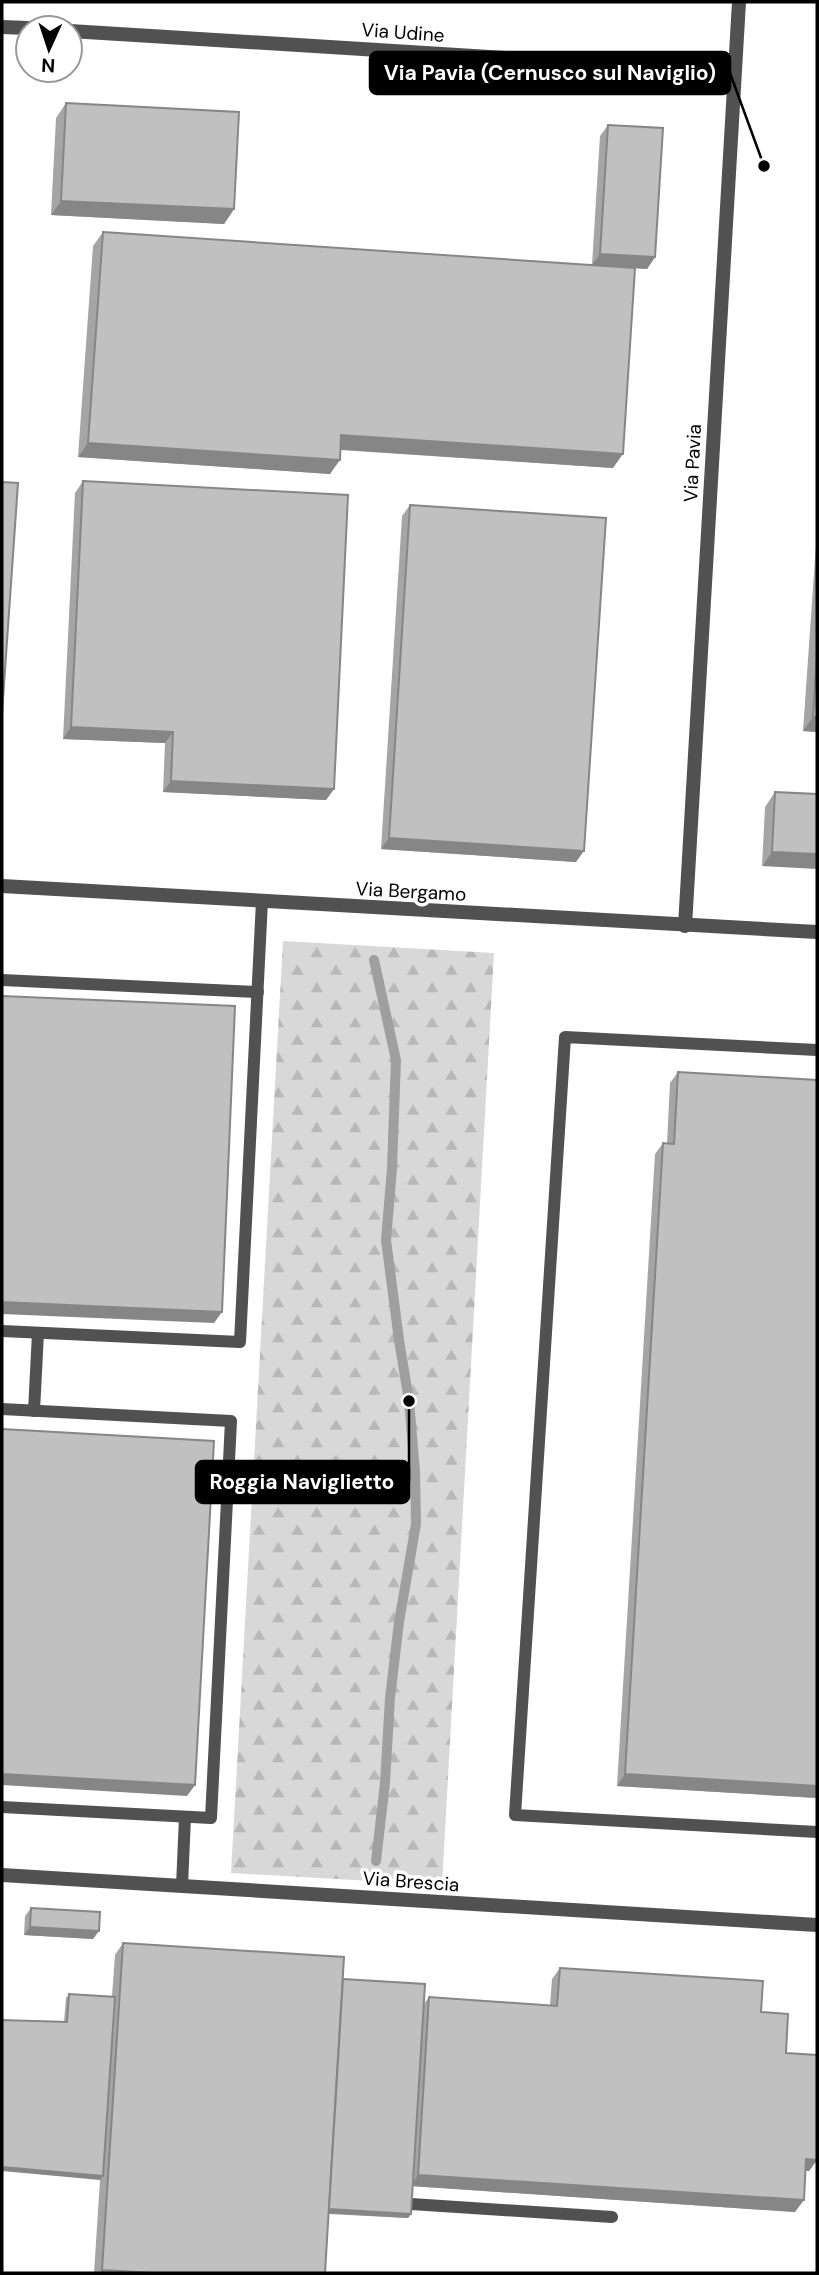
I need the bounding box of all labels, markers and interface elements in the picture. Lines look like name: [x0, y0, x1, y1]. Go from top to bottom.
north arrow: [14, 14, 84, 84]
street label: Via Udine: [361, 17, 445, 48]
callout: Via Pavia (Cernusco sul Naviglio): [370, 52, 730, 94]
text: N: [41, 53, 56, 78]
text: Via Pavia (Cernusco sul Naviglio): [384, 59, 716, 87]
street label: Via Pavia: [678, 423, 707, 503]
street label: Via Bergamo: [355, 876, 467, 907]
callout: Roggia Naviglietto: [196, 1461, 409, 1503]
text: Roggia Naviglietto: [210, 1468, 394, 1496]
street label: Via Brescia: [362, 1866, 460, 1897]

